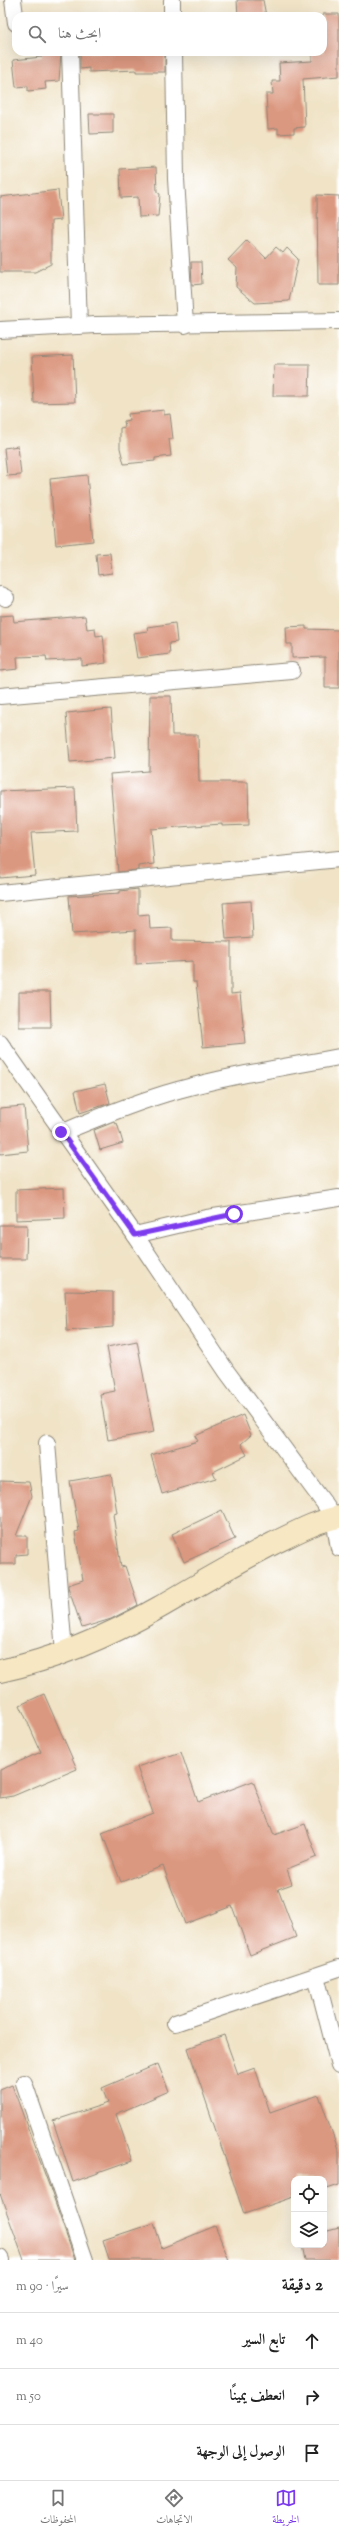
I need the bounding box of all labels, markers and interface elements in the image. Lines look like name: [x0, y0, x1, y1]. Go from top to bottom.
search box: [12, 12, 327, 56]
icon: search: [26, 23, 48, 45]
text: ابحث هنا: [58, 24, 101, 45]
route end: [52, 1123, 70, 1141]
route start: [225, 1205, 243, 1223]
map controls: [291, 2176, 327, 2248]
button: locate: [291, 2176, 327, 2212]
button: layers: [291, 2212, 327, 2248]
text: 2 دقيقة: [282, 2274, 323, 2298]
text: سيرًا · 90 m: [16, 2278, 69, 2296]
text: تابع السير: [243, 2330, 285, 2351]
icon: ahead: [301, 2330, 323, 2352]
text: 40 m: [16, 2332, 43, 2350]
text: انعطف يمينًا: [230, 2386, 285, 2407]
icon: right: [301, 2386, 323, 2408]
text: 50 m: [16, 2388, 41, 2406]
text: الوصول إلى الوجهة: [196, 2442, 285, 2463]
icon: arrive: [301, 2442, 323, 2464]
tab: المحفوظات: [40, 2487, 76, 2530]
tab: الاتجاهات: [156, 2487, 193, 2530]
tab: الخريطة: [272, 2487, 299, 2530]

